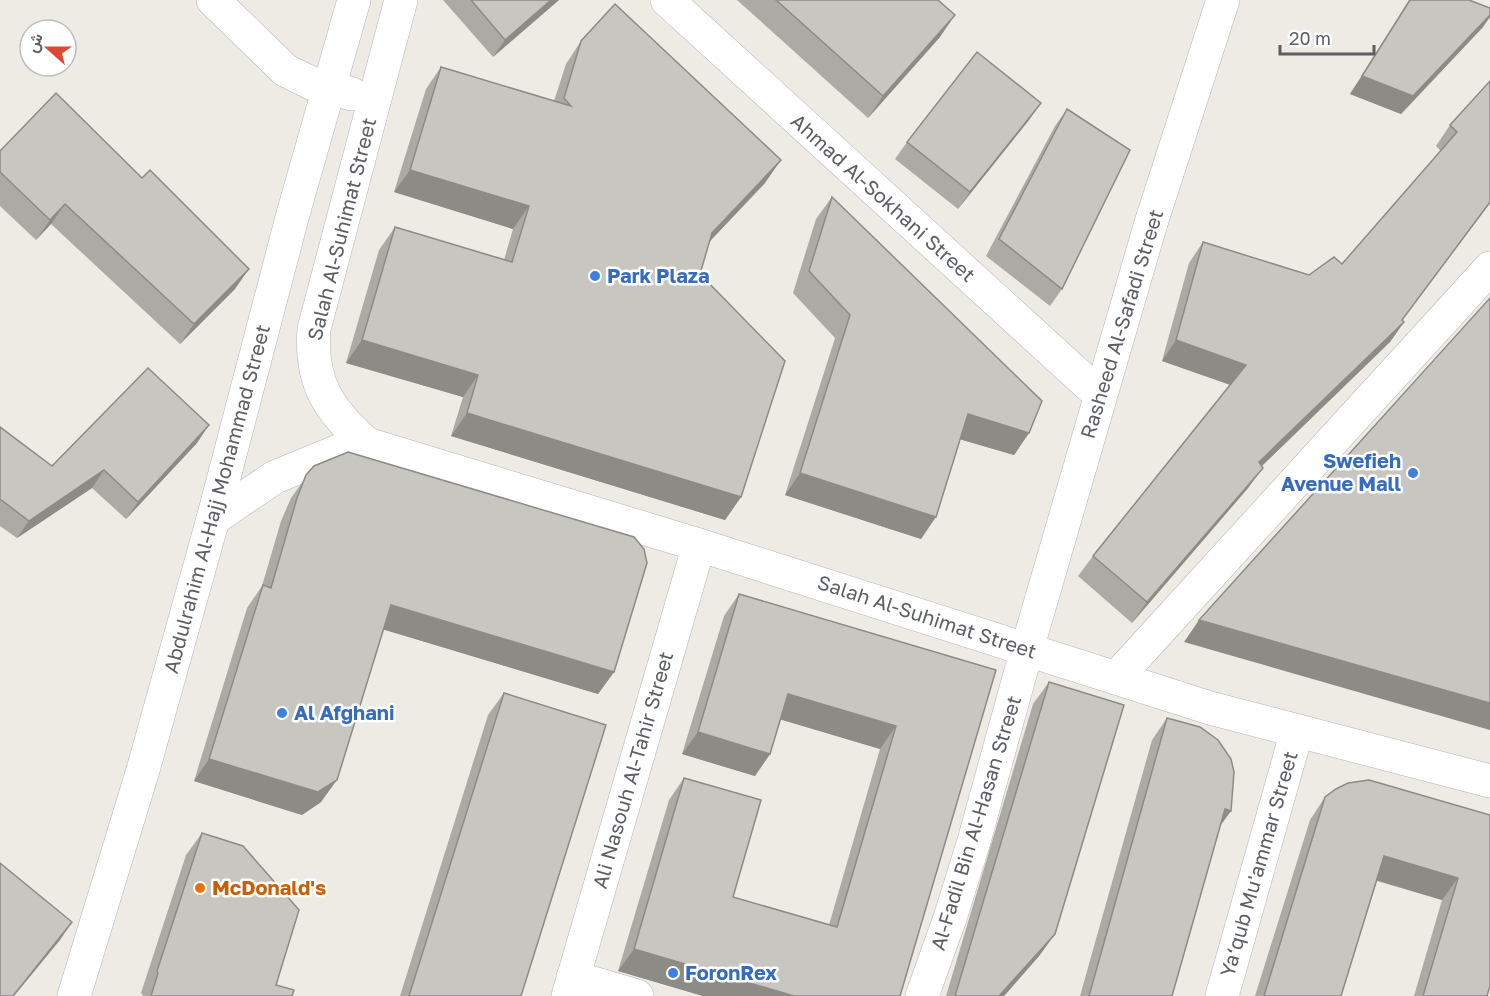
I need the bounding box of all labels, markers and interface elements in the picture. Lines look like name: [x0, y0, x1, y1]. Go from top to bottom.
north arrow: [18, 18, 78, 78]
scale bar: [1280, 18, 1374, 56]
text: 20 m: [1289, 27, 1331, 49]
text: ش: [21, 30, 47, 55]
street label: Ahmad Al-Sokhani Street: [787, 108, 981, 286]
street label: Salah Al-Suhimat Street: [302, 115, 380, 343]
street label: Rasheed Al-Safadi Street: [1075, 206, 1167, 441]
place label: Park Plaza: [607, 263, 710, 287]
marker: Park Plaza: [588, 269, 602, 283]
street label: Abdulrahim Al-Hajj Mohammad Street: [158, 322, 274, 676]
place label: Swefieh Avenue Mall: [1281, 448, 1401, 495]
marker: Swefieh Avenue Mall: [1406, 466, 1420, 480]
street label: Salah Al-Suhimat Street: [815, 569, 1040, 663]
street label: Ali Nasouh Al-Tahir Street: [587, 648, 677, 891]
street label: Al-Fadil Bin Al-Hasan Street: [925, 692, 1025, 953]
place label: Al Afghani: [294, 700, 394, 724]
marker: Al Afghani: [275, 706, 289, 720]
street label: Ya‘qub Mu'ammar Street: [1214, 748, 1302, 979]
place label: McDonald's: [212, 875, 326, 899]
marker: McDonald's: [193, 881, 207, 895]
place label: ForonRex: [685, 960, 777, 984]
marker: ForonRex: [666, 966, 680, 980]

